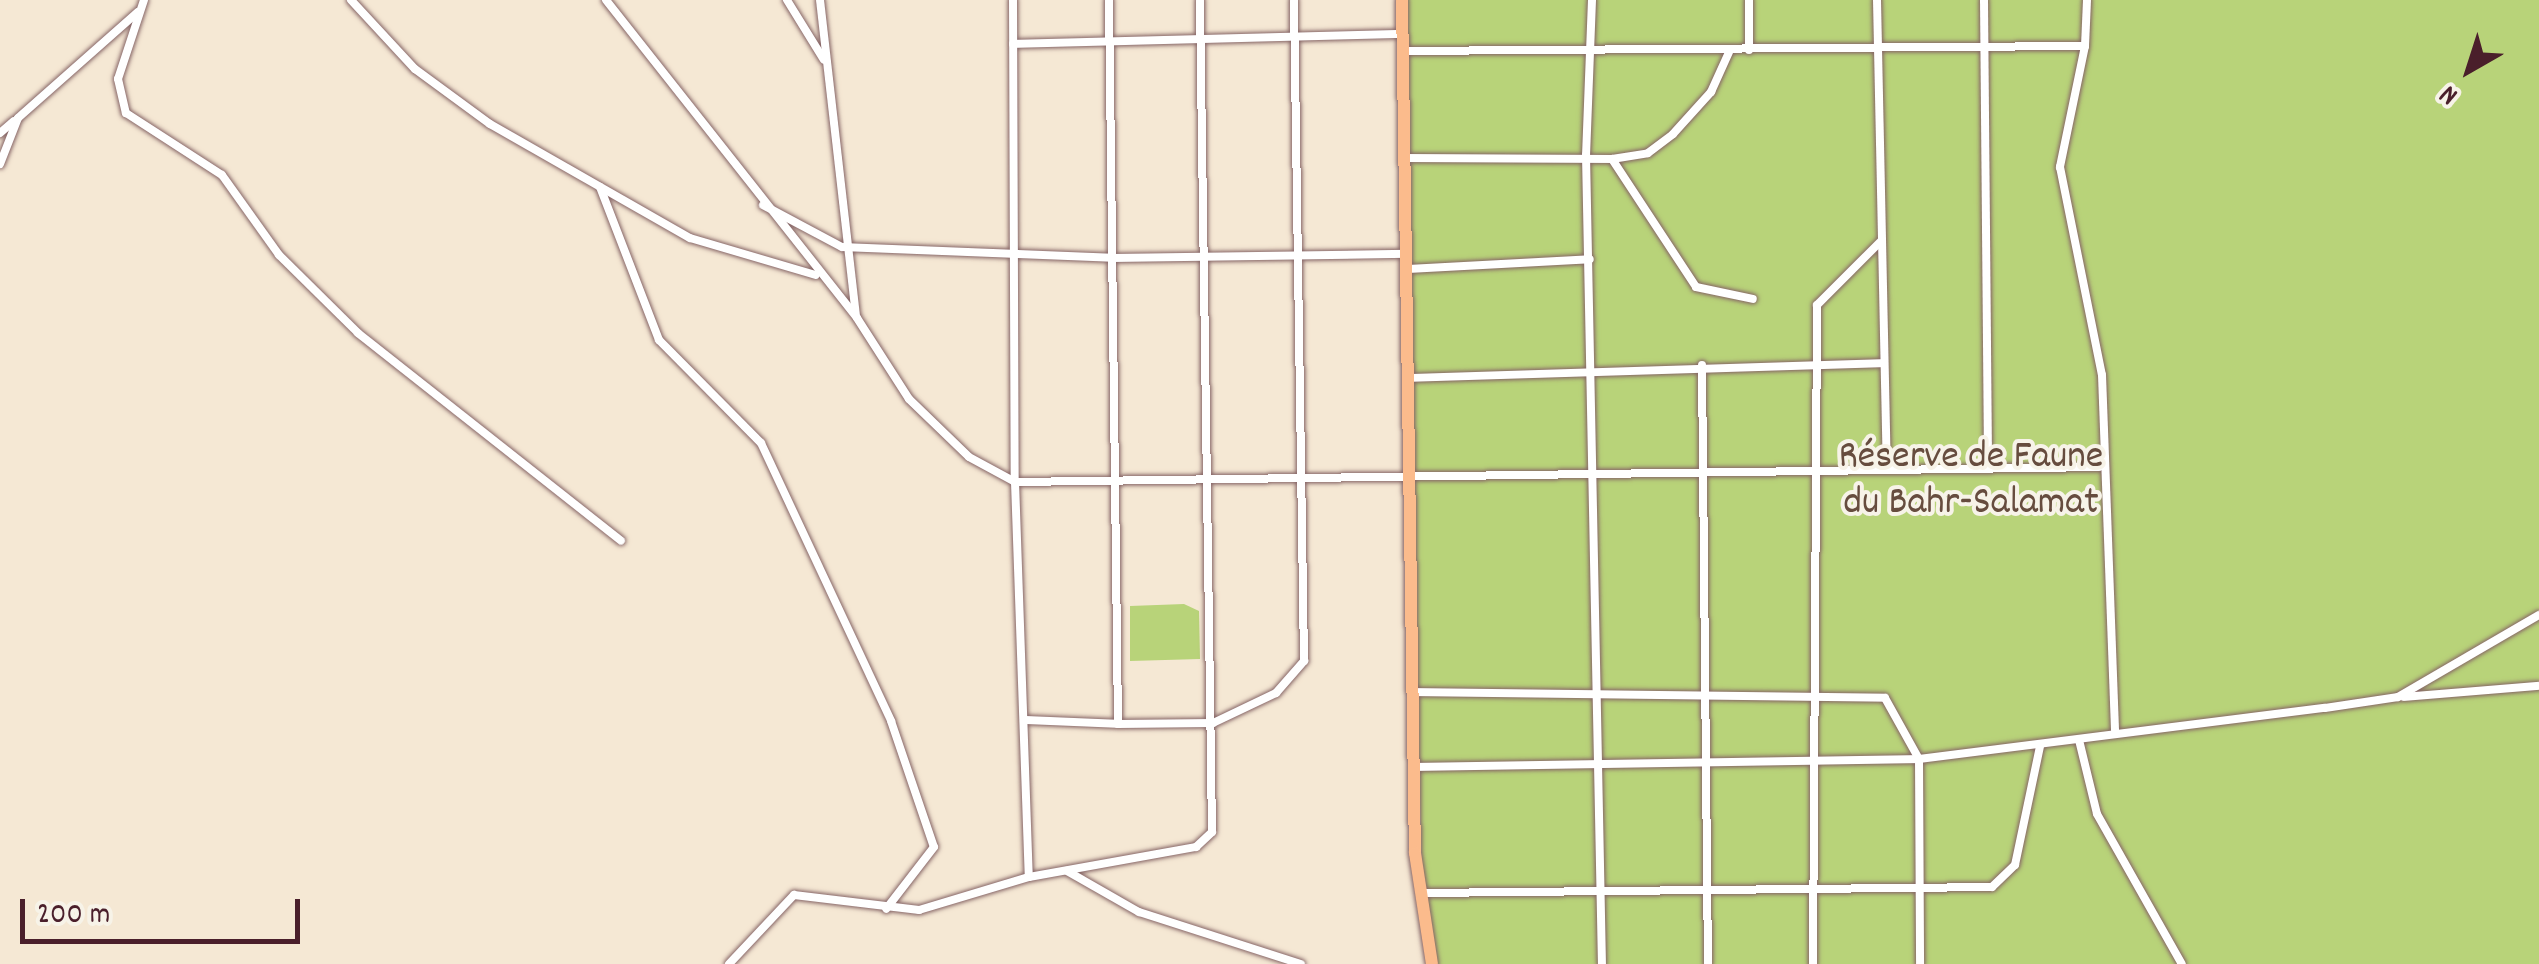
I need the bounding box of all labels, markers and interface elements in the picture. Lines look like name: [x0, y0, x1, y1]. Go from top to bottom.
north arrow: [2419, 20, 2519, 120]
text: N: [2432, 73, 2468, 113]
park label: Réserve de Faune du Bahr-Salamat: [1839, 435, 2103, 529]
scale bar: [25, 879, 305, 941]
text: 200 m: [37, 895, 110, 938]

